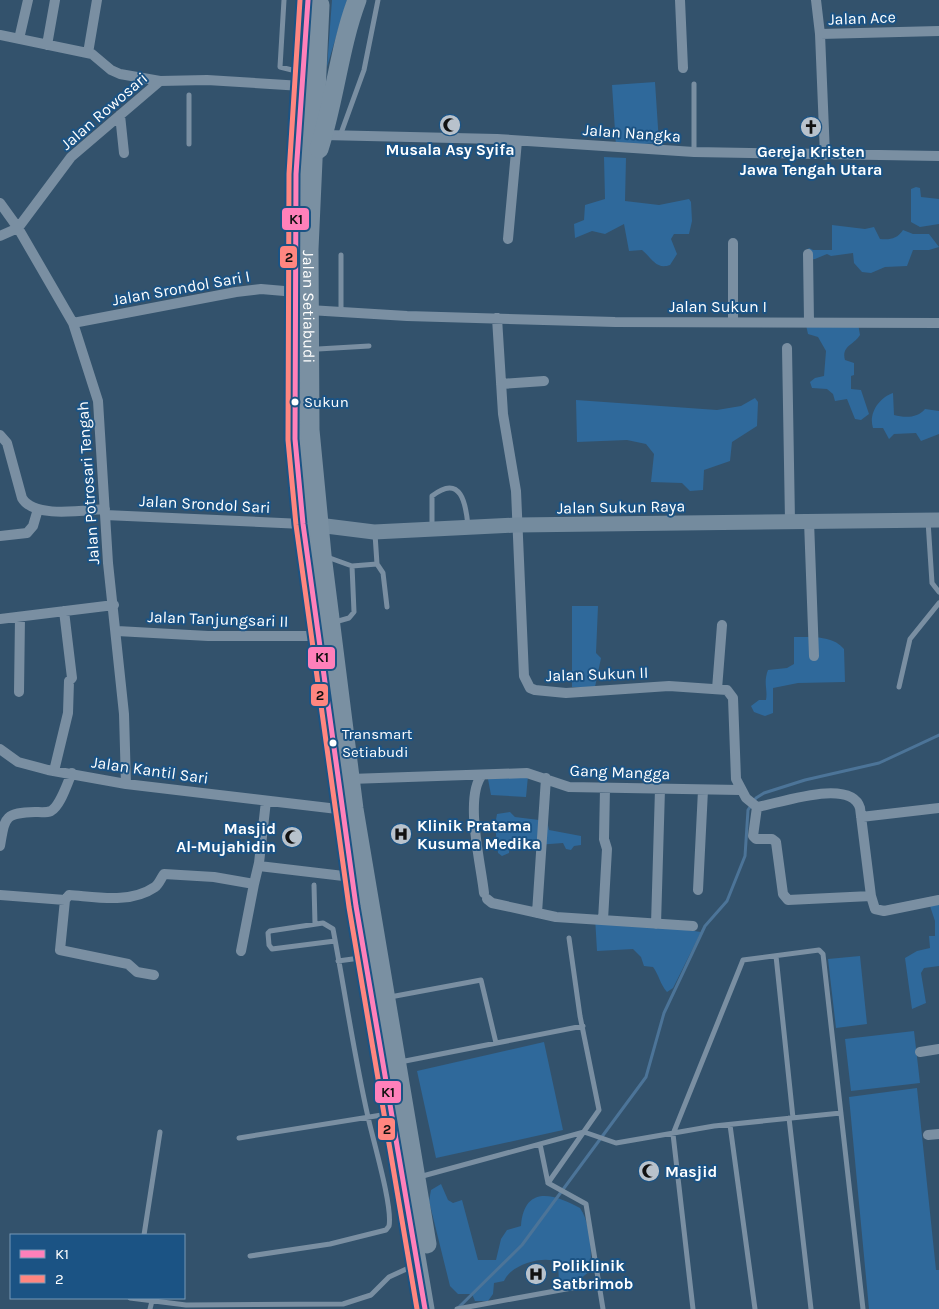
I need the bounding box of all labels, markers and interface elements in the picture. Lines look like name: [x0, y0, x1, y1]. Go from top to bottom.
street label: Jalan Ace: [828, 7, 896, 29]
street label: Jalan Rowosari: [57, 68, 151, 154]
mosque icon: Musala Asy Syifa: [438, 113, 462, 137]
church icon: Gereja Kristen Jawa Tengah Utara: [799, 115, 823, 139]
street label: Jalan Nangka: [582, 120, 682, 146]
place label: Musala Asy Syifa: [385, 140, 515, 159]
place label: Gereja Kristen Jawa Tengah Utara: [740, 142, 882, 179]
line badge: K1: [281, 207, 310, 231]
text: K1: [289, 211, 303, 228]
line badge: 2: [279, 245, 298, 269]
text: 2: [285, 249, 293, 266]
street label: Jalan Setiabudi: [300, 250, 319, 363]
street label: Jalan Srondol Sari I: [111, 267, 251, 309]
street label: Jalan Sukun I: [669, 297, 767, 316]
place label: Sukun: [304, 393, 349, 411]
marker: Sukun: [290, 397, 300, 407]
street label: Jalan Potrosari Tengah: [73, 401, 103, 565]
street label: Jalan Srondol Sari: [139, 491, 271, 517]
street label: Jalan Sukun Raya: [557, 496, 685, 518]
street label: Jalan Tanjungsari II: [147, 607, 289, 631]
line badge: K1: [307, 646, 336, 670]
text: K1: [315, 649, 329, 666]
street label: Jalan Sukun II: [545, 663, 649, 685]
line badge: 2: [310, 683, 329, 707]
text: 2: [316, 687, 324, 704]
place label: Transmart Setiabudi: [342, 725, 413, 761]
marker: Transmart Setiabudi: [328, 738, 338, 748]
street label: Jalan Kantil Sari: [90, 752, 210, 788]
street label: Gang Mangga: [569, 761, 671, 783]
place label: Klinik Pratama Kusuma Medika: [417, 816, 541, 853]
place label: Masjid Al-Mujahidin: [176, 819, 276, 856]
hospital icon: Klinik Pratama Kusuma Medika: [389, 822, 413, 846]
mosque icon: Masjid Al-Mujahidin: [280, 825, 304, 849]
line badge: K1: [374, 1080, 402, 1104]
text: K1: [381, 1084, 395, 1101]
line badge: 2: [377, 1117, 396, 1141]
text: 2: [383, 1121, 391, 1138]
mosque icon: Masjid: [637, 1159, 661, 1183]
place label: Masjid: [665, 1162, 717, 1181]
legend: [10, 1234, 185, 1299]
text: K1: [55, 1245, 69, 1263]
place label: Poliklinik Satbrimob: [552, 1256, 633, 1293]
hospital icon: Poliklinik Satbrimob: [524, 1262, 548, 1286]
text: 2: [55, 1270, 64, 1288]

